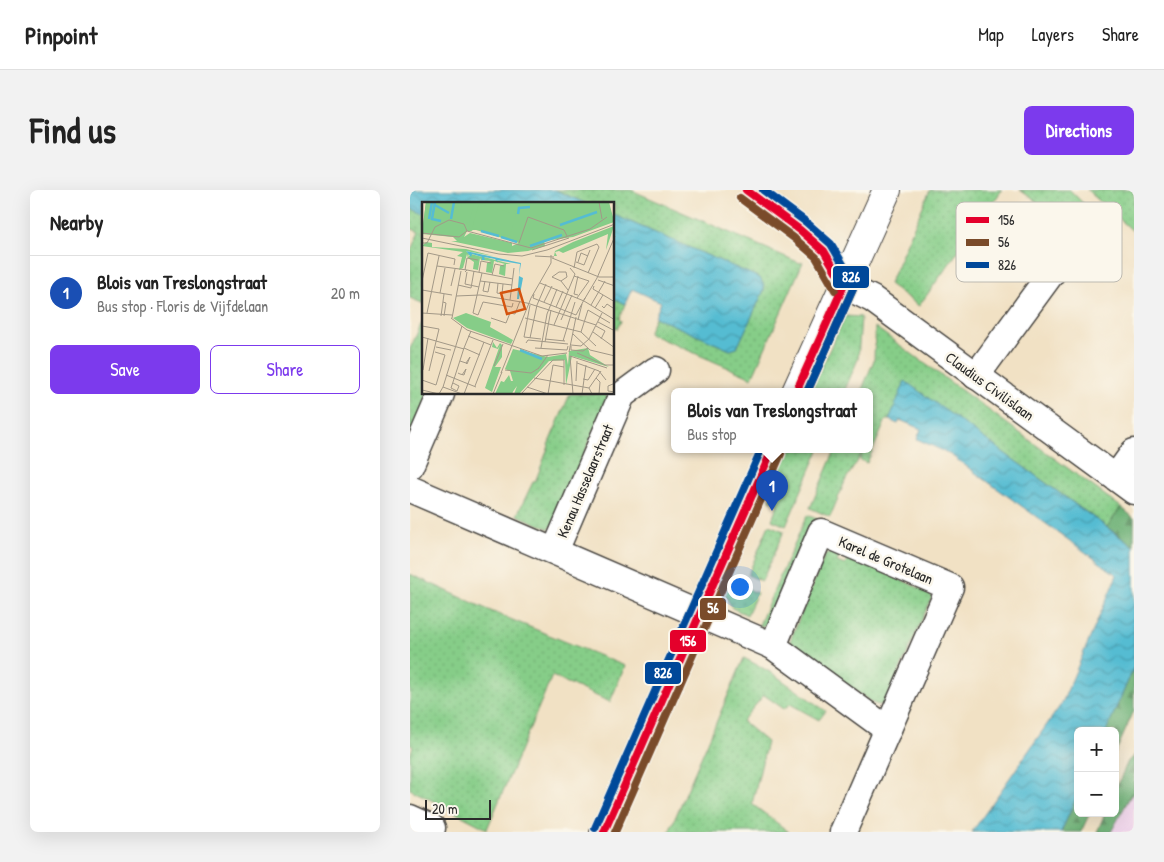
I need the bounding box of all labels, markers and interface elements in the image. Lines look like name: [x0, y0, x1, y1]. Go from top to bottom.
text: Pinpoint: [25, 19, 97, 51]
text: Map: [978, 22, 1004, 47]
text: Layers: [1032, 22, 1074, 47]
text: Share: [1102, 22, 1139, 47]
button: Directions: [1024, 106, 1134, 155]
text: Find us: [30, 107, 116, 154]
inset map: [422, 202, 615, 395]
legend: [956, 202, 1122, 282]
text: Nearby: [50, 208, 103, 237]
text: 156: [998, 210, 1015, 229]
text: 56: [998, 232, 1010, 251]
text: 826: [998, 255, 1017, 274]
line badge: 826: [832, 265, 870, 289]
text: 826: [842, 267, 861, 286]
text: Blois van Treslongstraat: [97, 269, 267, 295]
text: 1: [63, 282, 69, 304]
text: 20 m: [331, 282, 360, 304]
text: Bus stop · Floris de Vijfdelaan: [97, 295, 268, 317]
button: Save: [50, 345, 200, 394]
button: Share: [210, 345, 360, 394]
street label: Claudius Civilislaan: [941, 347, 1039, 426]
popup: [671, 388, 873, 453]
text: Blois van Treslongstraat: [687, 397, 857, 423]
street label: Kenau Hasselaarstraat: [552, 420, 619, 541]
text: Bus stop: [687, 423, 736, 445]
pin: 1: [756, 470, 788, 511]
street label: Karel de Grotelaan: [835, 531, 937, 589]
your location: [727, 574, 753, 600]
line badge: 56: [699, 597, 727, 621]
text: 56: [707, 598, 719, 617]
line badge: 156: [669, 629, 707, 653]
text: 156: [680, 631, 697, 650]
line badge: 826: [644, 661, 682, 685]
text: 826: [654, 663, 673, 682]
map controls: [1074, 727, 1119, 817]
button: +: [1074, 727, 1119, 772]
button: −: [1074, 772, 1119, 817]
scale bar: [425, 797, 491, 820]
text: 20 m: [432, 799, 458, 818]

